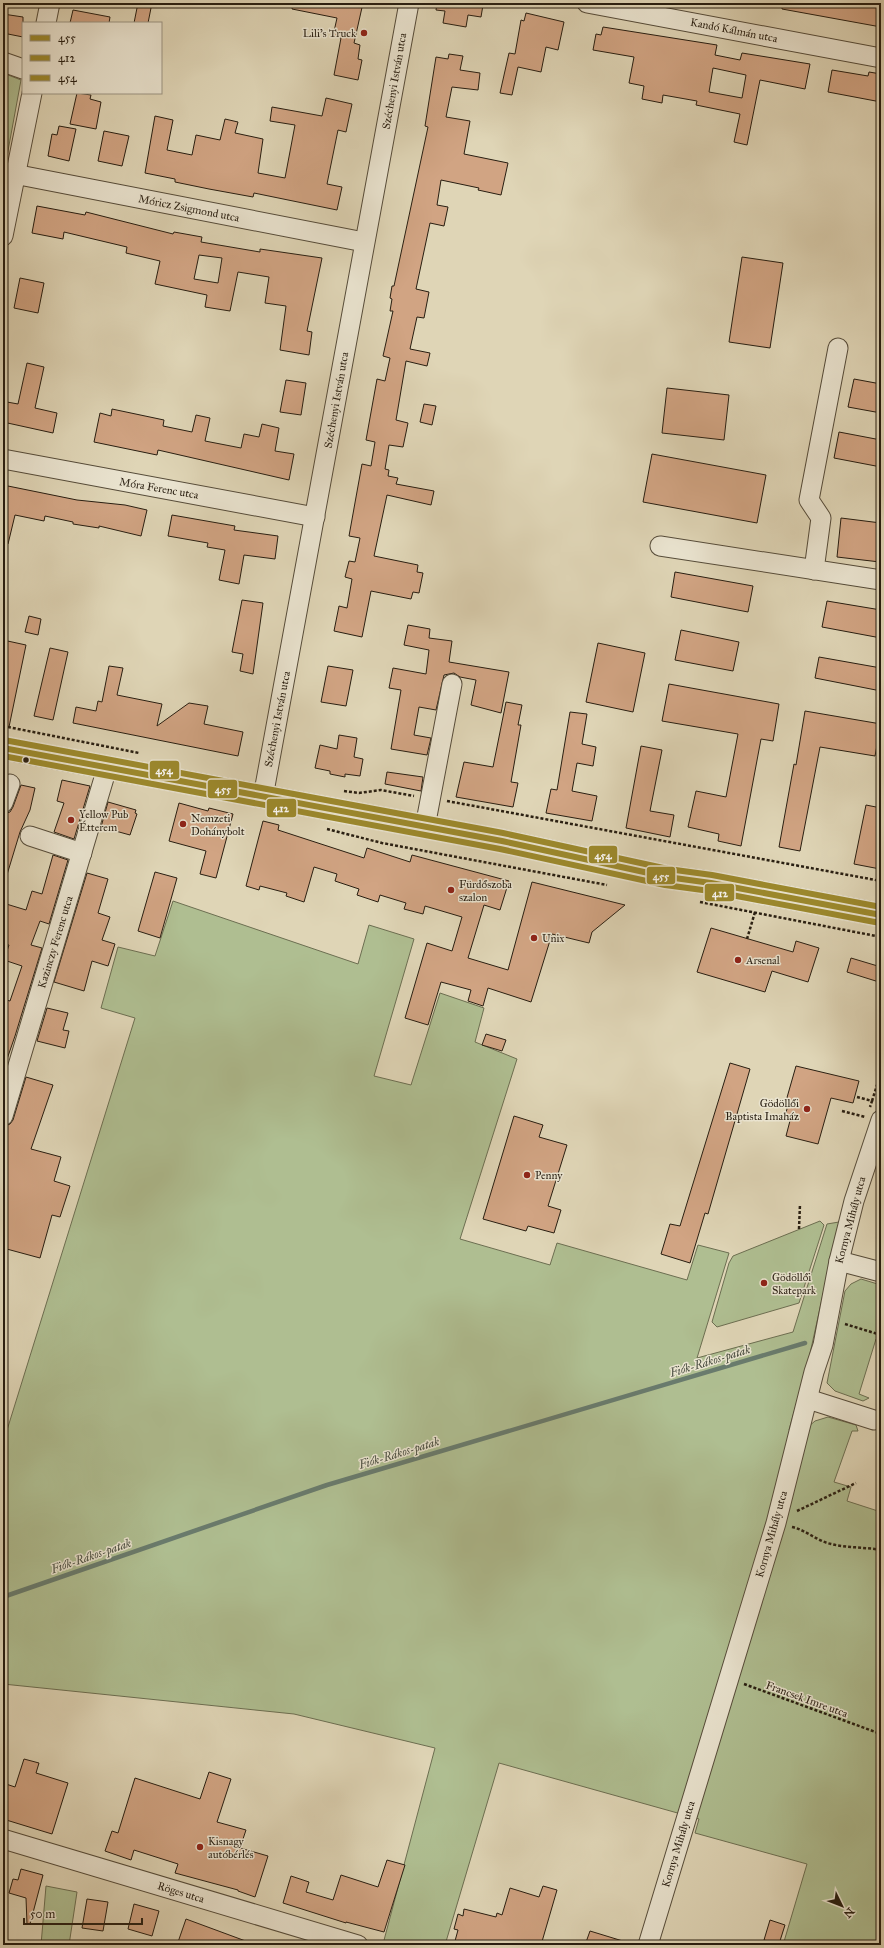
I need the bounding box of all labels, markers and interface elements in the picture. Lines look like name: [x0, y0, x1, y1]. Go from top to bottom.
street label: Kandó Kálmán utca: [689, 16, 779, 45]
legend: [22, 22, 162, 94]
place label: Lili's Truck: [303, 27, 357, 40]
marker: Lili's Truck: [359, 28, 369, 38]
text: 455: [58, 31, 76, 45]
street label: Széchenyi István utca: [380, 32, 409, 130]
text: 412: [58, 51, 75, 65]
text: 454: [58, 71, 77, 85]
street label: Móricz Zsigmond utca: [137, 192, 241, 225]
street label: Széchenyi István utca: [322, 351, 351, 449]
street label: Móra Ferenc utca: [118, 475, 200, 502]
street label: Széchenyi István utca: [262, 670, 293, 768]
unlabelled marker: [21, 755, 31, 765]
line badge: 454: [149, 760, 180, 780]
text: 454: [155, 764, 173, 778]
line badge: 455: [207, 779, 238, 799]
text: 455: [215, 783, 232, 797]
line badge: 412: [266, 798, 297, 818]
text: 412: [273, 802, 290, 816]
place label: Yellow Pub Étterem: [79, 808, 128, 834]
place label: Nemzeti Dohánybolt: [191, 812, 245, 838]
marker: Yellow Pub Étterem: [66, 815, 76, 825]
marker: Nemzeti Dohánybolt: [178, 819, 188, 829]
line badge: 454: [588, 845, 618, 864]
text: 454: [594, 849, 612, 863]
line badge: 455: [646, 866, 676, 885]
text: 455: [653, 870, 670, 884]
place label: Fürdőszoba szalon: [459, 878, 512, 904]
line badge: 412: [704, 883, 735, 902]
marker: Fürdőszoba szalon: [446, 885, 456, 895]
text: 412: [712, 887, 729, 901]
street label: Kazinczy Ferenc utca: [35, 894, 76, 990]
place label: Unix: [542, 932, 564, 945]
marker: Unix: [529, 933, 539, 943]
place label: Arsenal: [745, 954, 780, 967]
marker: Arsenal: [733, 955, 743, 965]
place label: Gödöllői Baptista Imaház: [725, 1097, 799, 1123]
marker: Gödöllői Baptista Imaház: [802, 1104, 812, 1114]
place label: Penny: [535, 1169, 563, 1182]
marker: Penny: [522, 1170, 532, 1180]
street label: Kornya Mihály utca: [833, 1175, 868, 1265]
place label: Gödöllői Skatepark: [772, 1271, 817, 1297]
marker: Gödöllői Skatepark: [759, 1278, 769, 1288]
water label: Fiók-Rákos-patak: [667, 1342, 753, 1381]
water label: Fiók-Rákos-patak: [356, 1434, 442, 1473]
street label: Kornya Mihály utca: [753, 1489, 790, 1579]
water label: Fiók-Rákos-patak: [48, 1536, 134, 1578]
street label: Francsek Imre utca: [764, 1679, 850, 1720]
street label: Kornya Mihály utca: [659, 1799, 698, 1889]
place label: Kisnagy autóbérlés: [208, 1835, 254, 1861]
marker: Kisnagy autóbérlés: [195, 1842, 205, 1852]
street label: Röges utca: [156, 1879, 206, 1906]
north arrow: [822, 1886, 862, 1926]
scale bar: [24, 1900, 142, 1926]
text: N: [841, 1905, 857, 1921]
text: 50 m: [30, 1907, 55, 1921]

